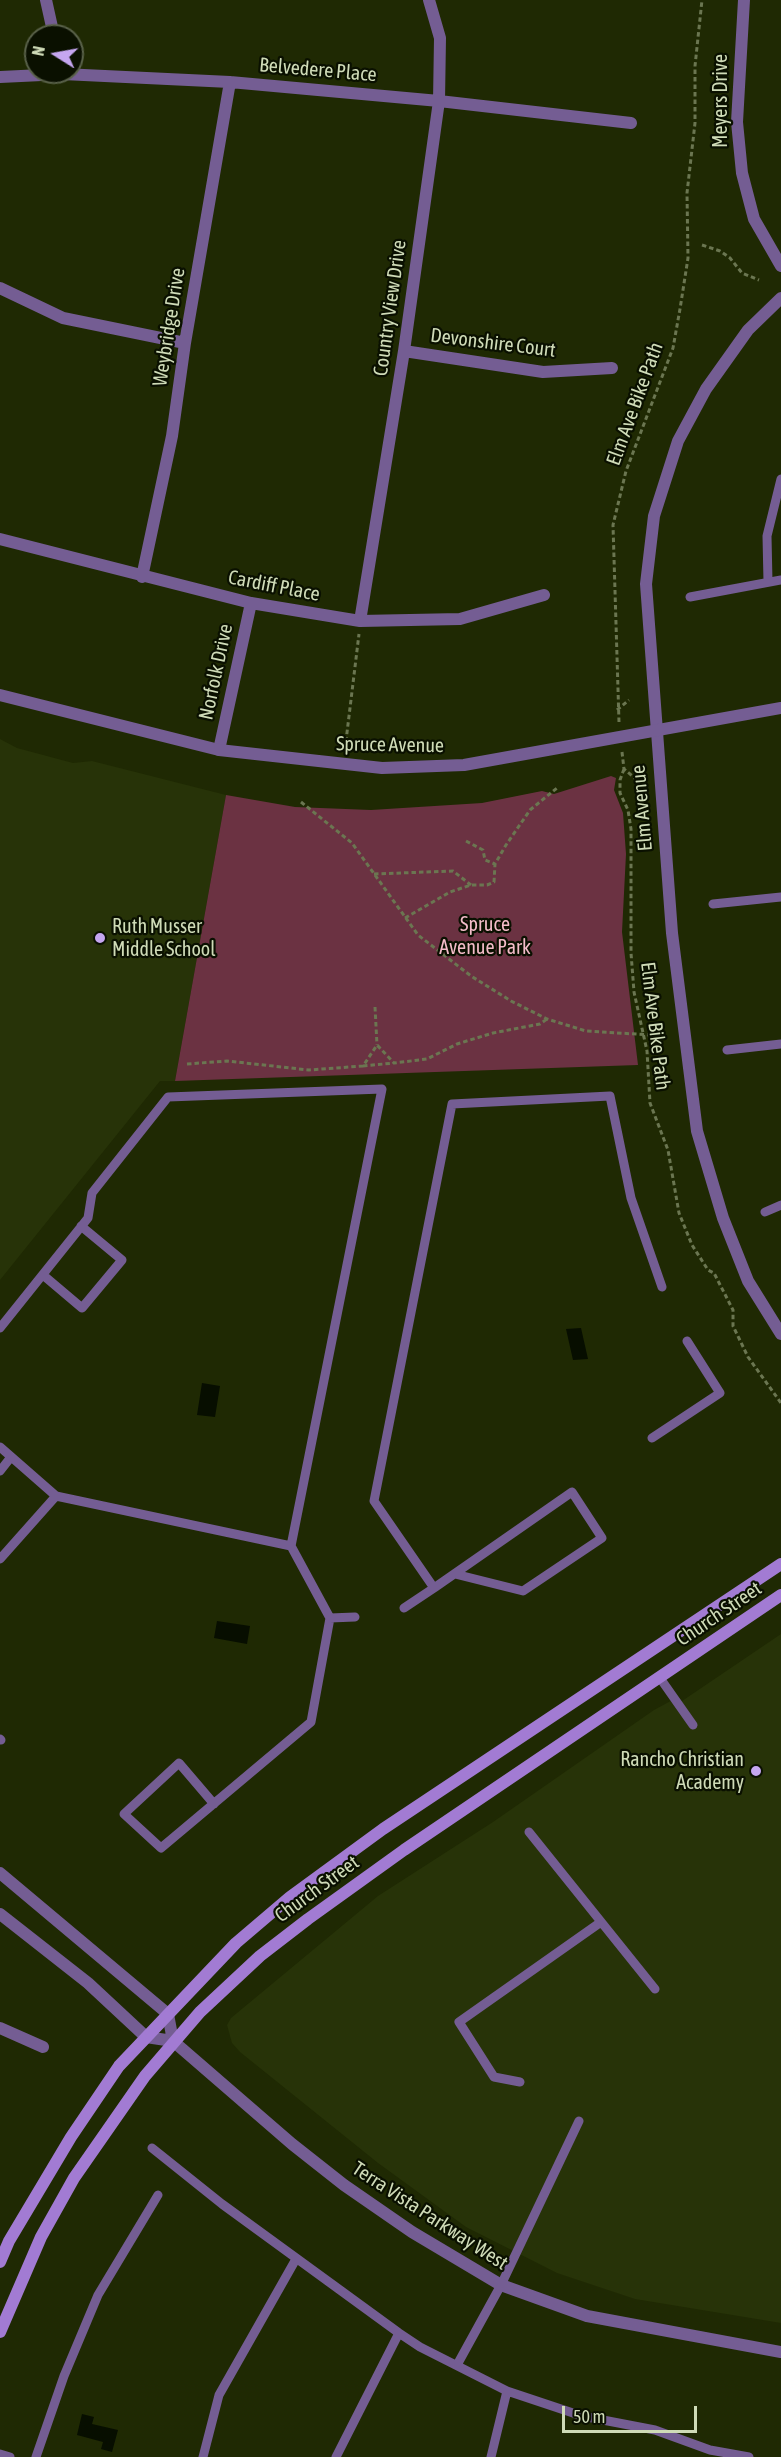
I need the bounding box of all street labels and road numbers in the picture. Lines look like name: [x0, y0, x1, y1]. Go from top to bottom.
street label: Belvedere Place: [258, 53, 378, 87]
street label: Meyers Drive: [709, 54, 733, 148]
street label: Country View Drive: [369, 238, 411, 378]
street label: Weybridge Drive: [148, 266, 190, 388]
street label: Devonshire Court: [429, 323, 557, 363]
street label: Elm Ave Bike Path: [602, 339, 668, 469]
street label: Cardiff Place: [226, 565, 322, 607]
street label: Norfolk Drive: [194, 622, 238, 722]
street label: Spruce Avenue: [336, 732, 444, 758]
street label: Elm Avenue: [626, 764, 658, 852]
street label: Elm Ave Bike Path: [635, 960, 675, 1092]
street label: Church Street: [672, 1577, 766, 1651]
street label: Church Street: [270, 1850, 364, 1928]
street label: Terra Vista Parkway West: [348, 2157, 512, 2275]

